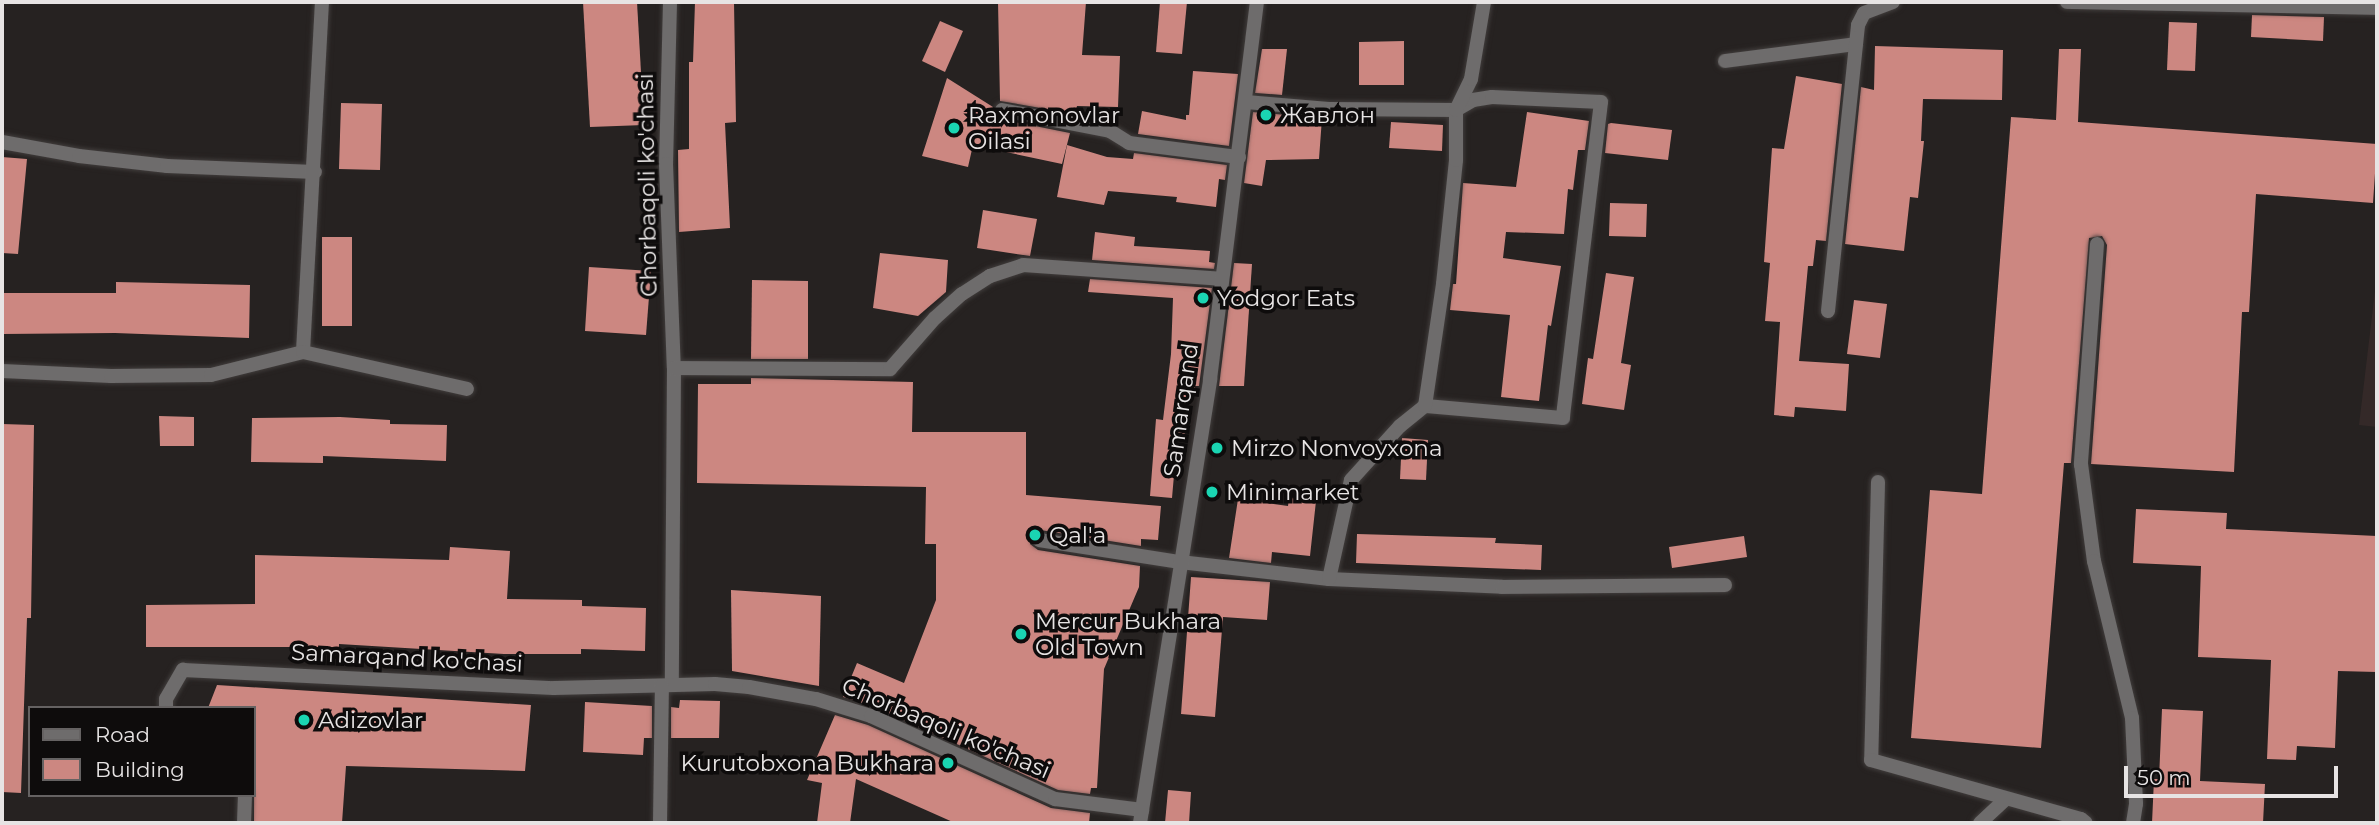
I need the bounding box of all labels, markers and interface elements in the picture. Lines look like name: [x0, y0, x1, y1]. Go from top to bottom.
street label: Chorbaqoli ko'chasi: [631, 73, 663, 297]
place label: Raxmonovlar Oilasi: [968, 101, 1120, 155]
place label: Жавлон: [1280, 101, 1375, 129]
marker: Жавлон: [1258, 107, 1274, 123]
marker: Raxmonovlar Oilasi: [946, 120, 962, 136]
place label: Yodgor Eats: [1217, 284, 1355, 312]
marker: Yodgor Eats: [1195, 290, 1211, 306]
street label: Samarqand: [1158, 341, 1204, 479]
place label: Mirzo Nonvoyxona: [1231, 434, 1442, 462]
marker: Mirzo Nonvoyxona: [1209, 440, 1225, 456]
place label: Minimarket: [1226, 478, 1359, 506]
marker: Minimarket: [1204, 484, 1220, 500]
place label: Qal'a: [1049, 521, 1106, 549]
marker: Qal'a: [1027, 527, 1043, 543]
place label: Mercur Bukhara Old Town: [1035, 607, 1221, 661]
marker: Mercur Bukhara Old Town: [1013, 626, 1029, 642]
street label: Samarqand ko'chasi: [290, 638, 524, 678]
street label: Chorbaqoli ko'chasi: [838, 672, 1054, 784]
legend: [28, 706, 256, 797]
place label: Adizovlar: [318, 706, 423, 734]
marker: Adizovlar: [296, 712, 312, 728]
text: Road: [95, 722, 150, 747]
place label: Kurutobxona Bukhara: [680, 749, 934, 777]
scale bar: [2127, 752, 2340, 796]
marker: Kurutobxona Bukhara: [940, 755, 956, 771]
text: Building: [95, 757, 185, 782]
text: 50 m: [2137, 765, 2191, 790]

